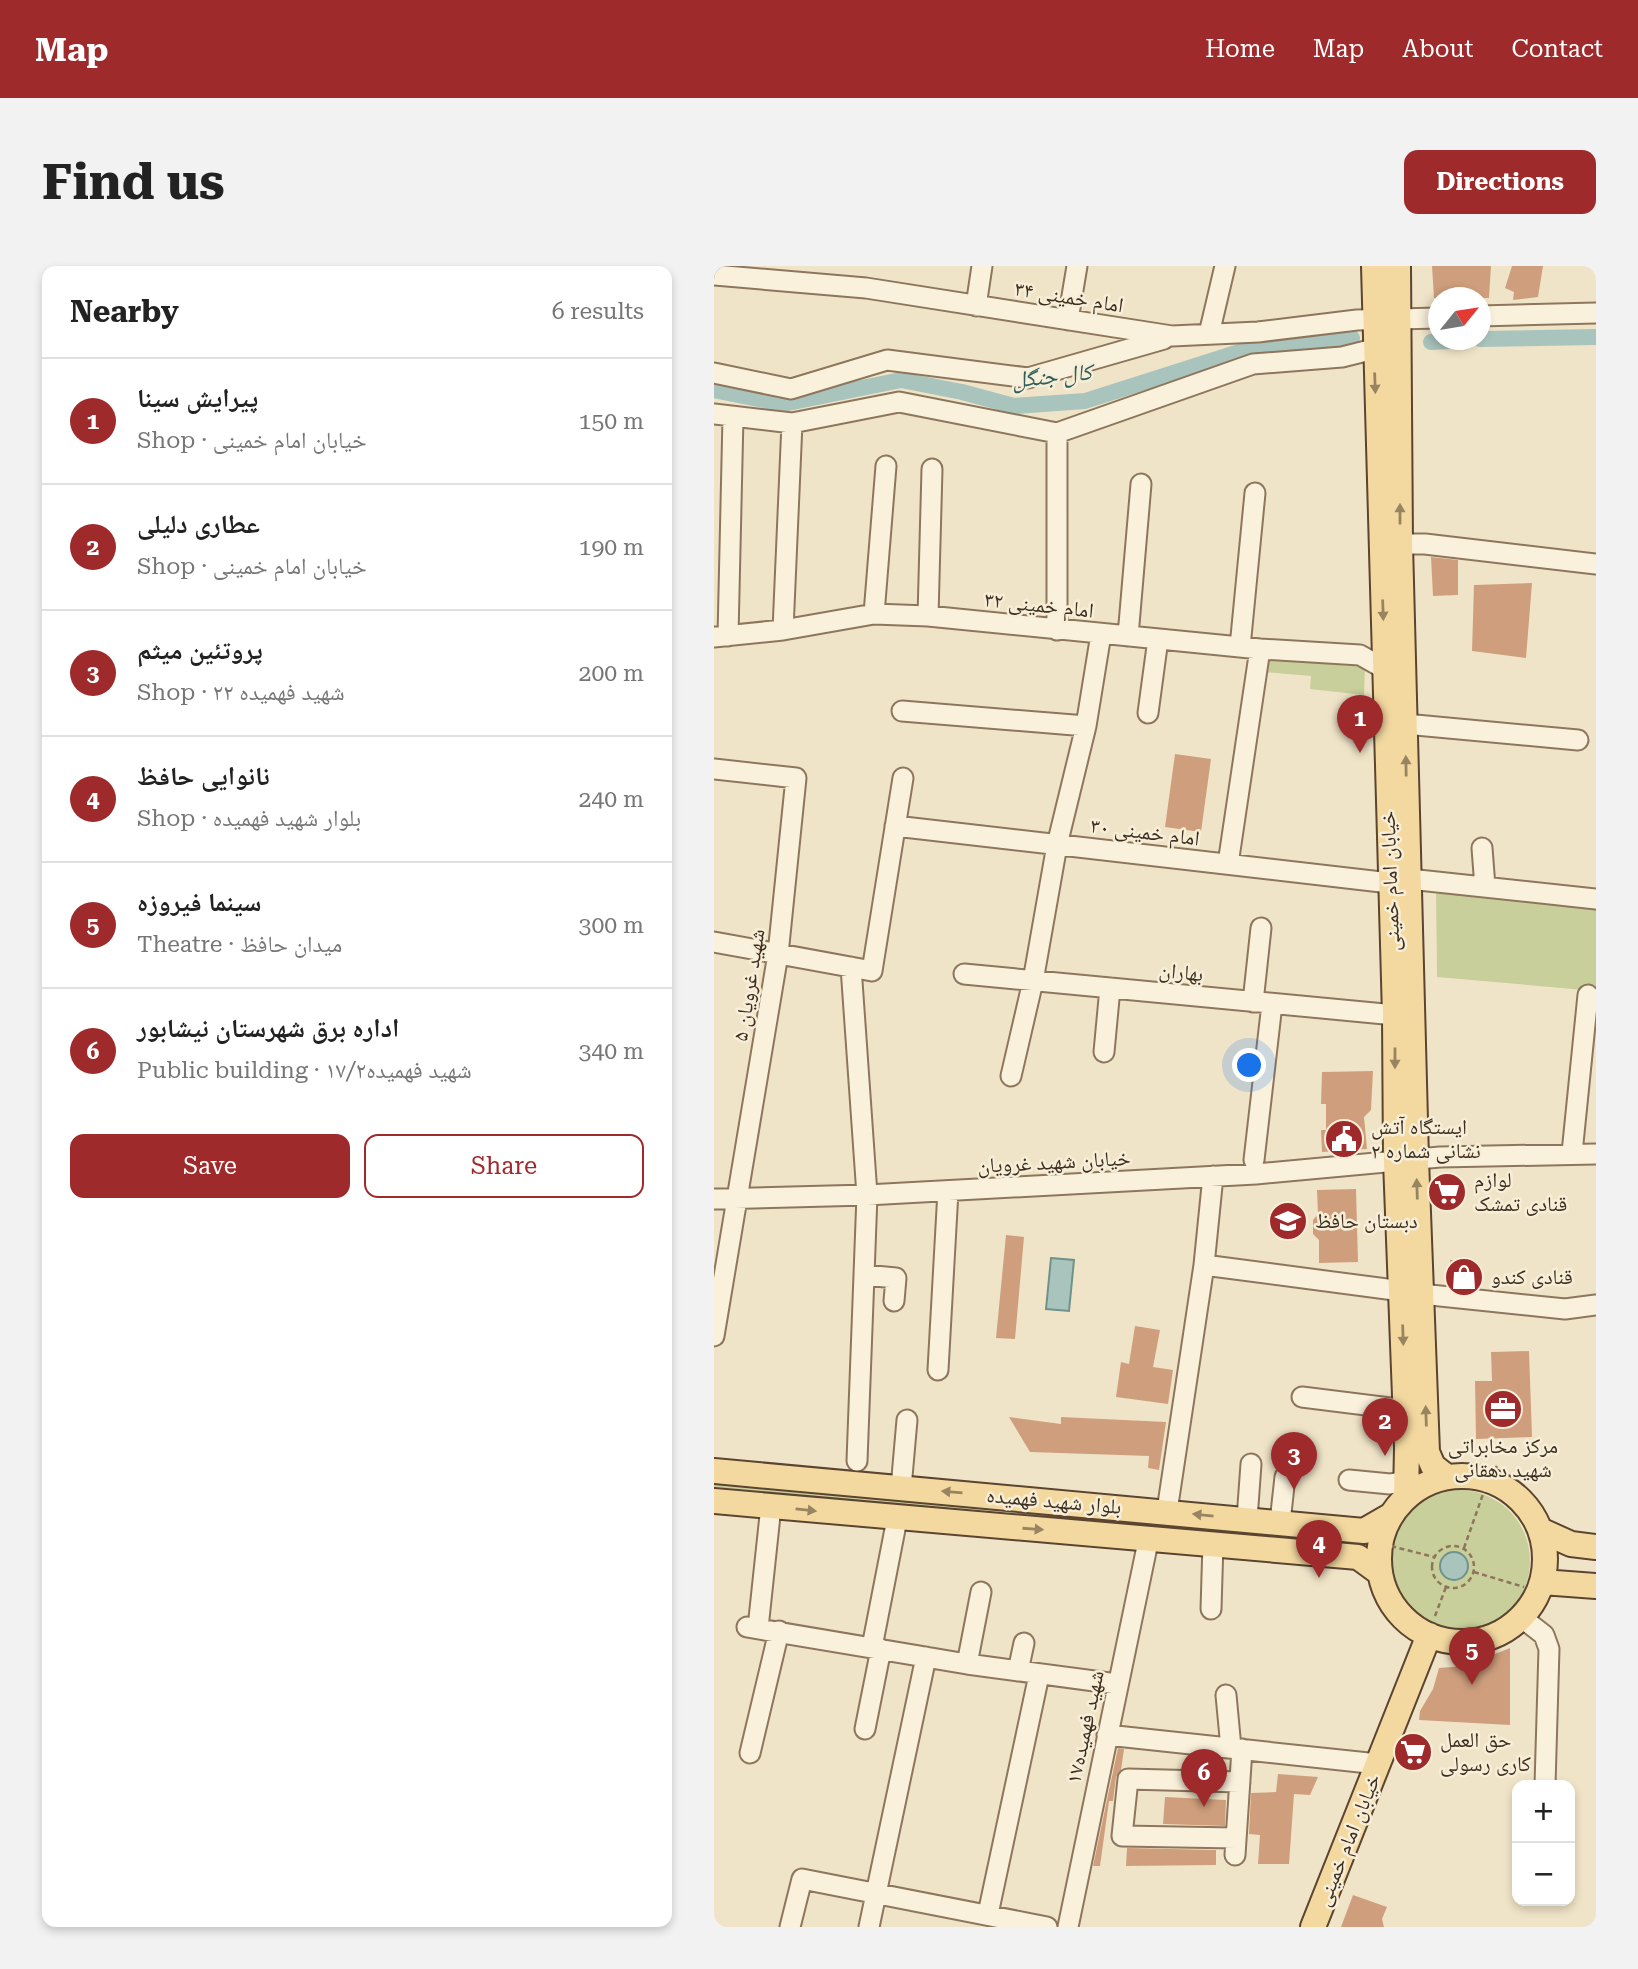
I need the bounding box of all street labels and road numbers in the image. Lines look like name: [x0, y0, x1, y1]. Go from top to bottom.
street label: امام خمینی ۳۴: [1013, 277, 1125, 319]
street label: امام خمینی ۳۲: [983, 587, 1095, 625]
street label: خیابان امام خمینی: [1376, 810, 1406, 952]
street label: امام خمینی ۳۰: [1089, 813, 1201, 853]
street label: شهید غرویان ۵: [728, 927, 770, 1043]
street label: بهاران: [1158, 958, 1204, 986]
street label: خیابان شهید غرویان: [977, 1146, 1131, 1178]
street label: بلوار شهید فهمیده: [986, 1483, 1122, 1519]
street label: شهید فهمیده۱۷: [1061, 1668, 1109, 1786]
street label: خیابان امام خمینی: [1311, 1770, 1387, 1910]

